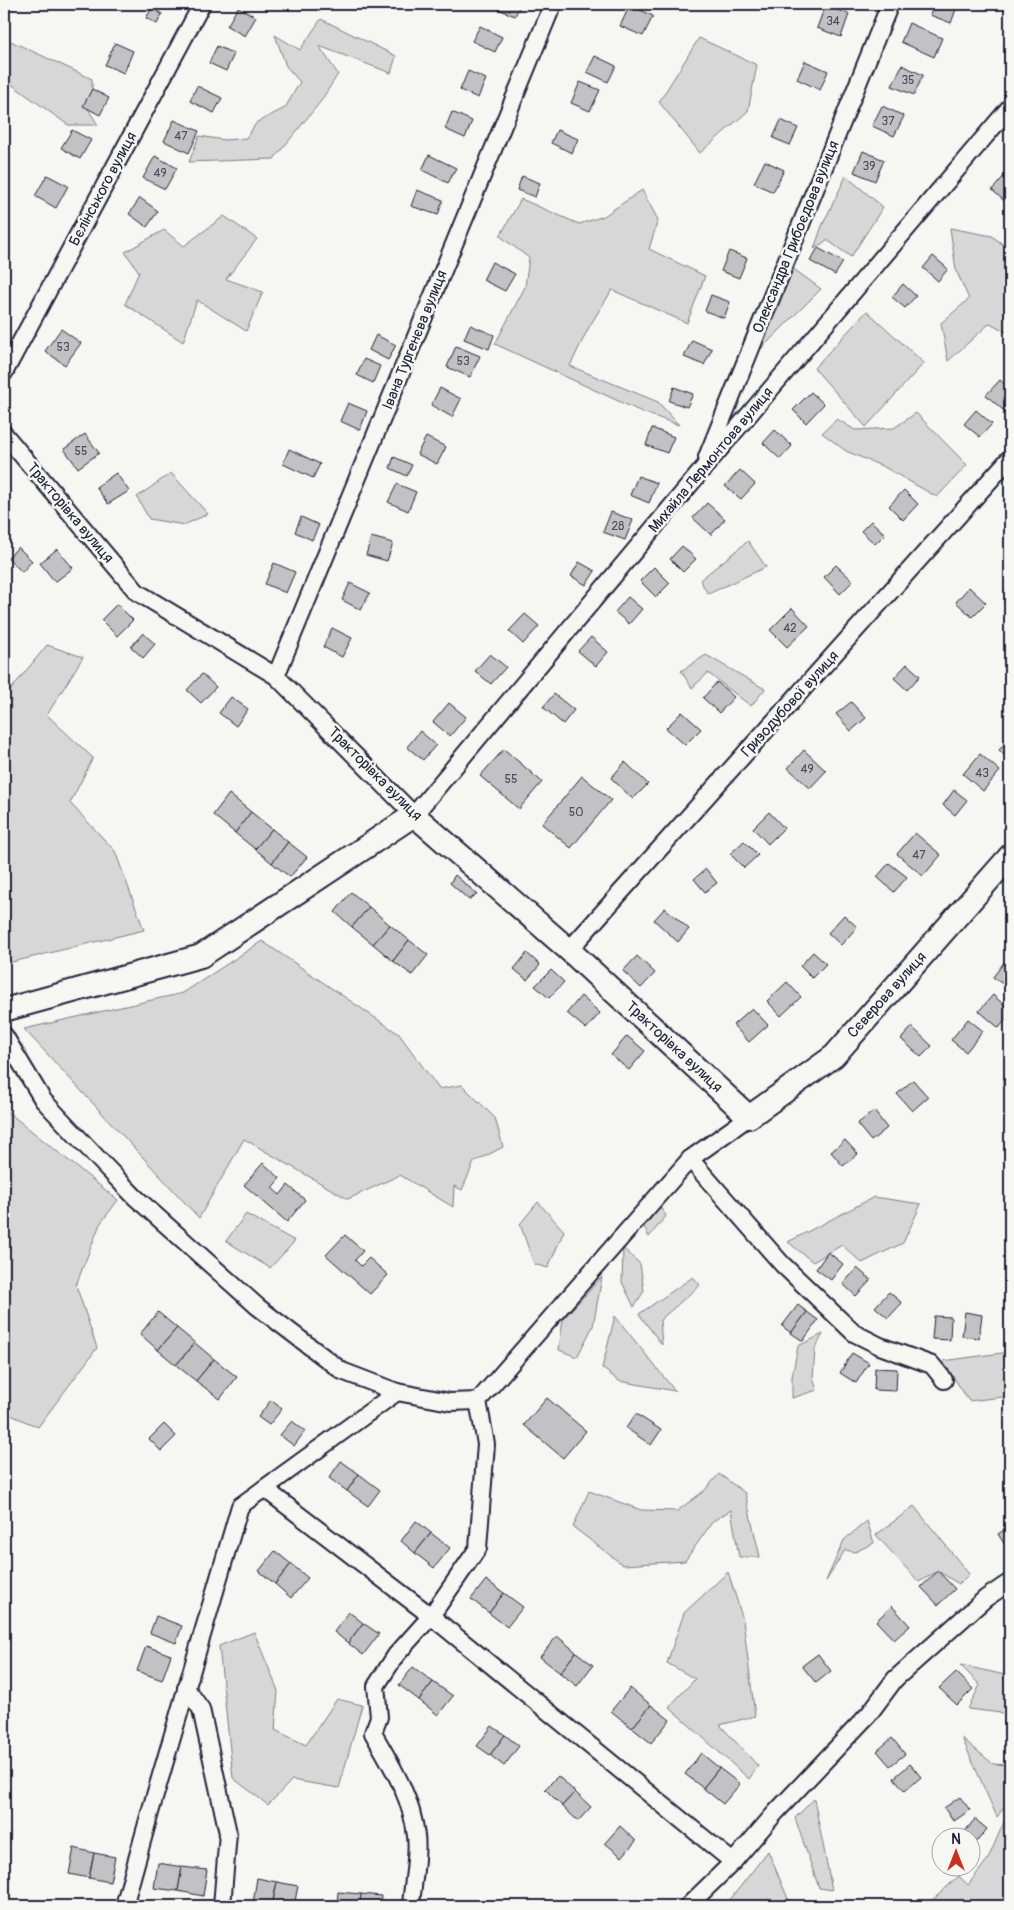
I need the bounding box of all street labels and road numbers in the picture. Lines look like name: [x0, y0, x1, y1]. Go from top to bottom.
street label: Бєлінського вулиця: [65, 129, 141, 249]
street label: Олександра Грибоєдова вулиця: [749, 138, 843, 336]
street label: Івана Тургенєва вулиця: [378, 268, 452, 412]
street label: Михайла Лермонтова вулиця: [645, 383, 777, 537]
street label: Тракторівка вулиця: [22, 459, 118, 567]
street label: Гризодубової вулиця: [737, 647, 843, 761]
street label: Тракторівка вулиця: [324, 723, 426, 825]
street label: Сєверова вулиця: [843, 948, 931, 1042]
street label: Тракторівка вулиця: [622, 997, 726, 1097]

